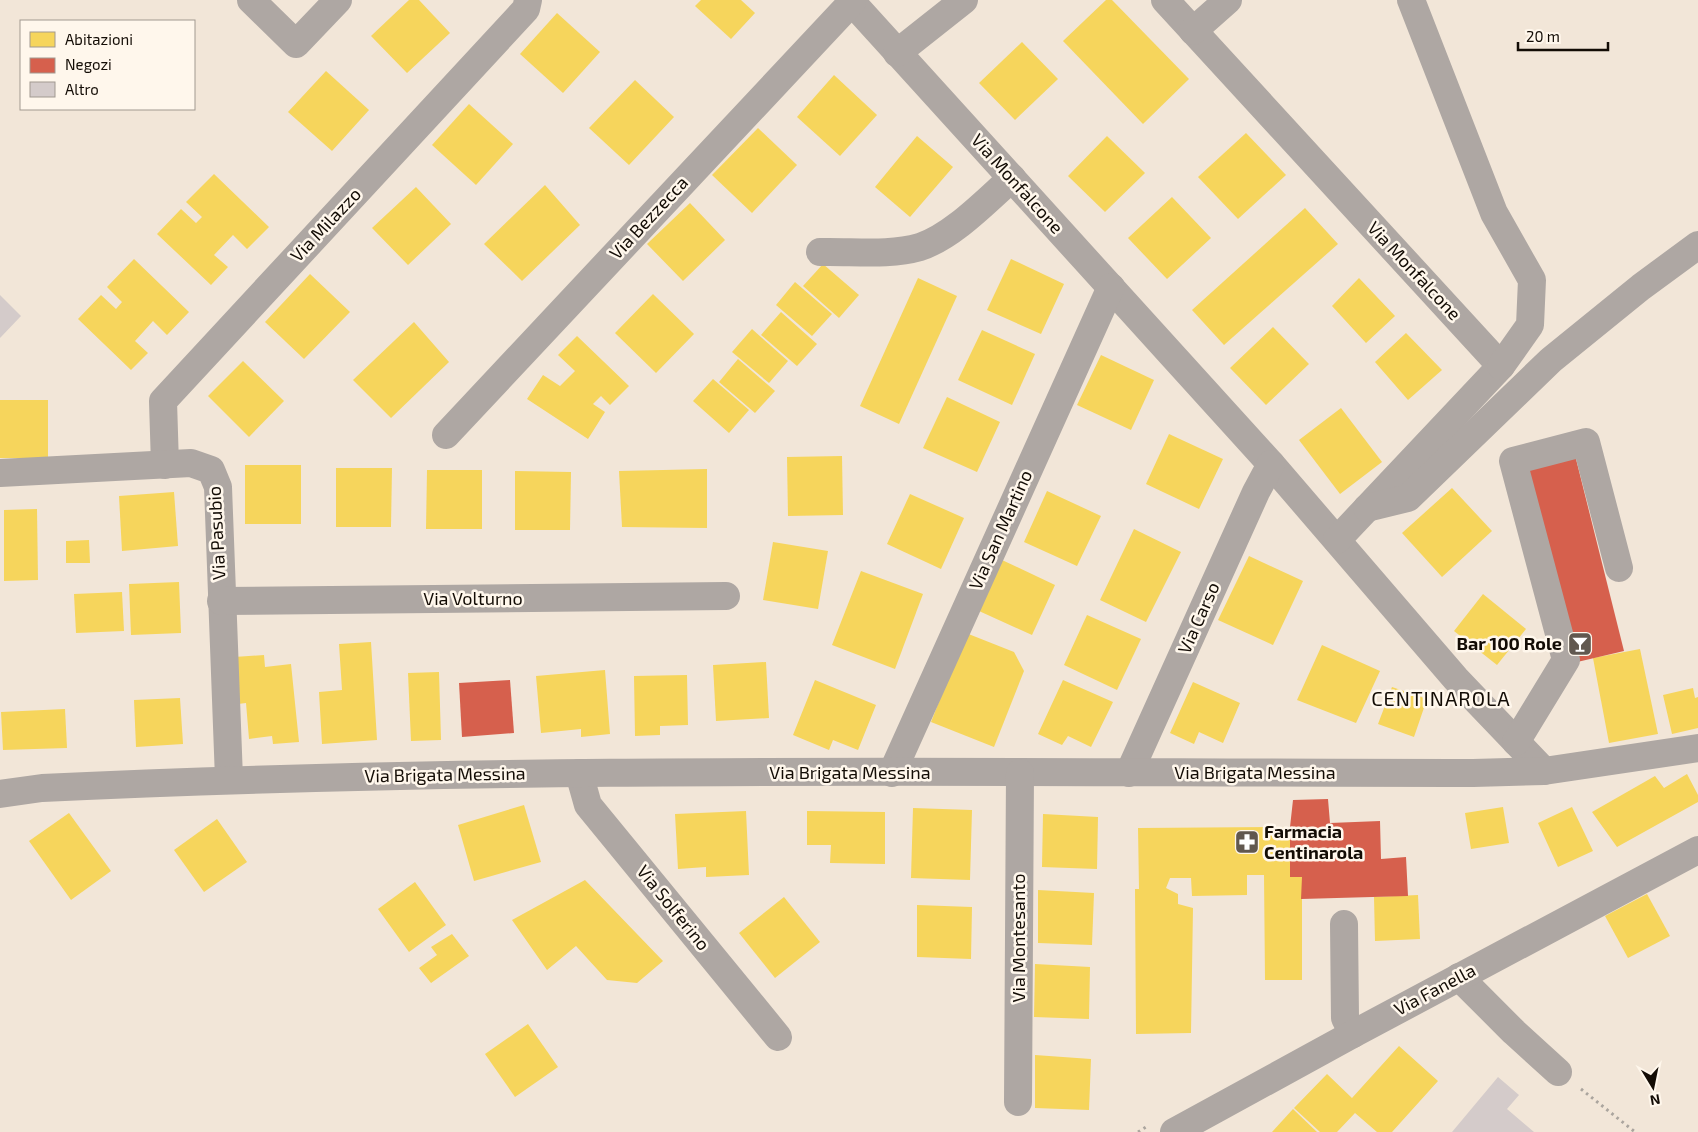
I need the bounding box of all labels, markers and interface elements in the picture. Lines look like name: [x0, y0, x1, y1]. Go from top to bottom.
legend: [20, 20, 195, 110]
scale bar: [1518, 20, 1608, 52]
text: 20 m: [1526, 27, 1560, 45]
text: Abitazioni: [65, 30, 133, 48]
text: Negozi: [65, 55, 112, 73]
text: Altro: [65, 80, 99, 98]
street label: Via Monfalcone: [967, 129, 1068, 238]
street label: Via Bezzecca: [604, 171, 692, 263]
street label: Via Milazzo: [285, 183, 365, 266]
street label: Via Monfalcone: [1363, 216, 1466, 324]
street label: Via San Martino: [964, 466, 1036, 593]
street label: Via Pasubio: [203, 485, 229, 581]
street label: Via Carso: [1173, 578, 1224, 657]
street label: Via Volturno: [423, 587, 523, 609]
bar icon: Bar 100 Role: [1567, 631, 1593, 657]
place label: Bar 100 Role: [1456, 632, 1562, 654]
district label: CENTINAROLA: [1371, 686, 1511, 710]
street label: Via Brigata Messina: [769, 761, 931, 783]
street label: Via Brigata Messina: [1174, 761, 1336, 783]
street label: Via Brigata Messina: [364, 762, 526, 786]
place label: Farmacia Centinarola: [1264, 820, 1363, 863]
pharmacy icon: Farmacia Centinarola: [1234, 829, 1260, 855]
street label: Via Solferino: [633, 860, 715, 955]
street label: Via Montesanto: [1007, 874, 1029, 1002]
street label: Via Fanella: [1390, 958, 1479, 1020]
north arrow: [1628, 1062, 1678, 1112]
text: N: [1649, 1091, 1662, 1110]

